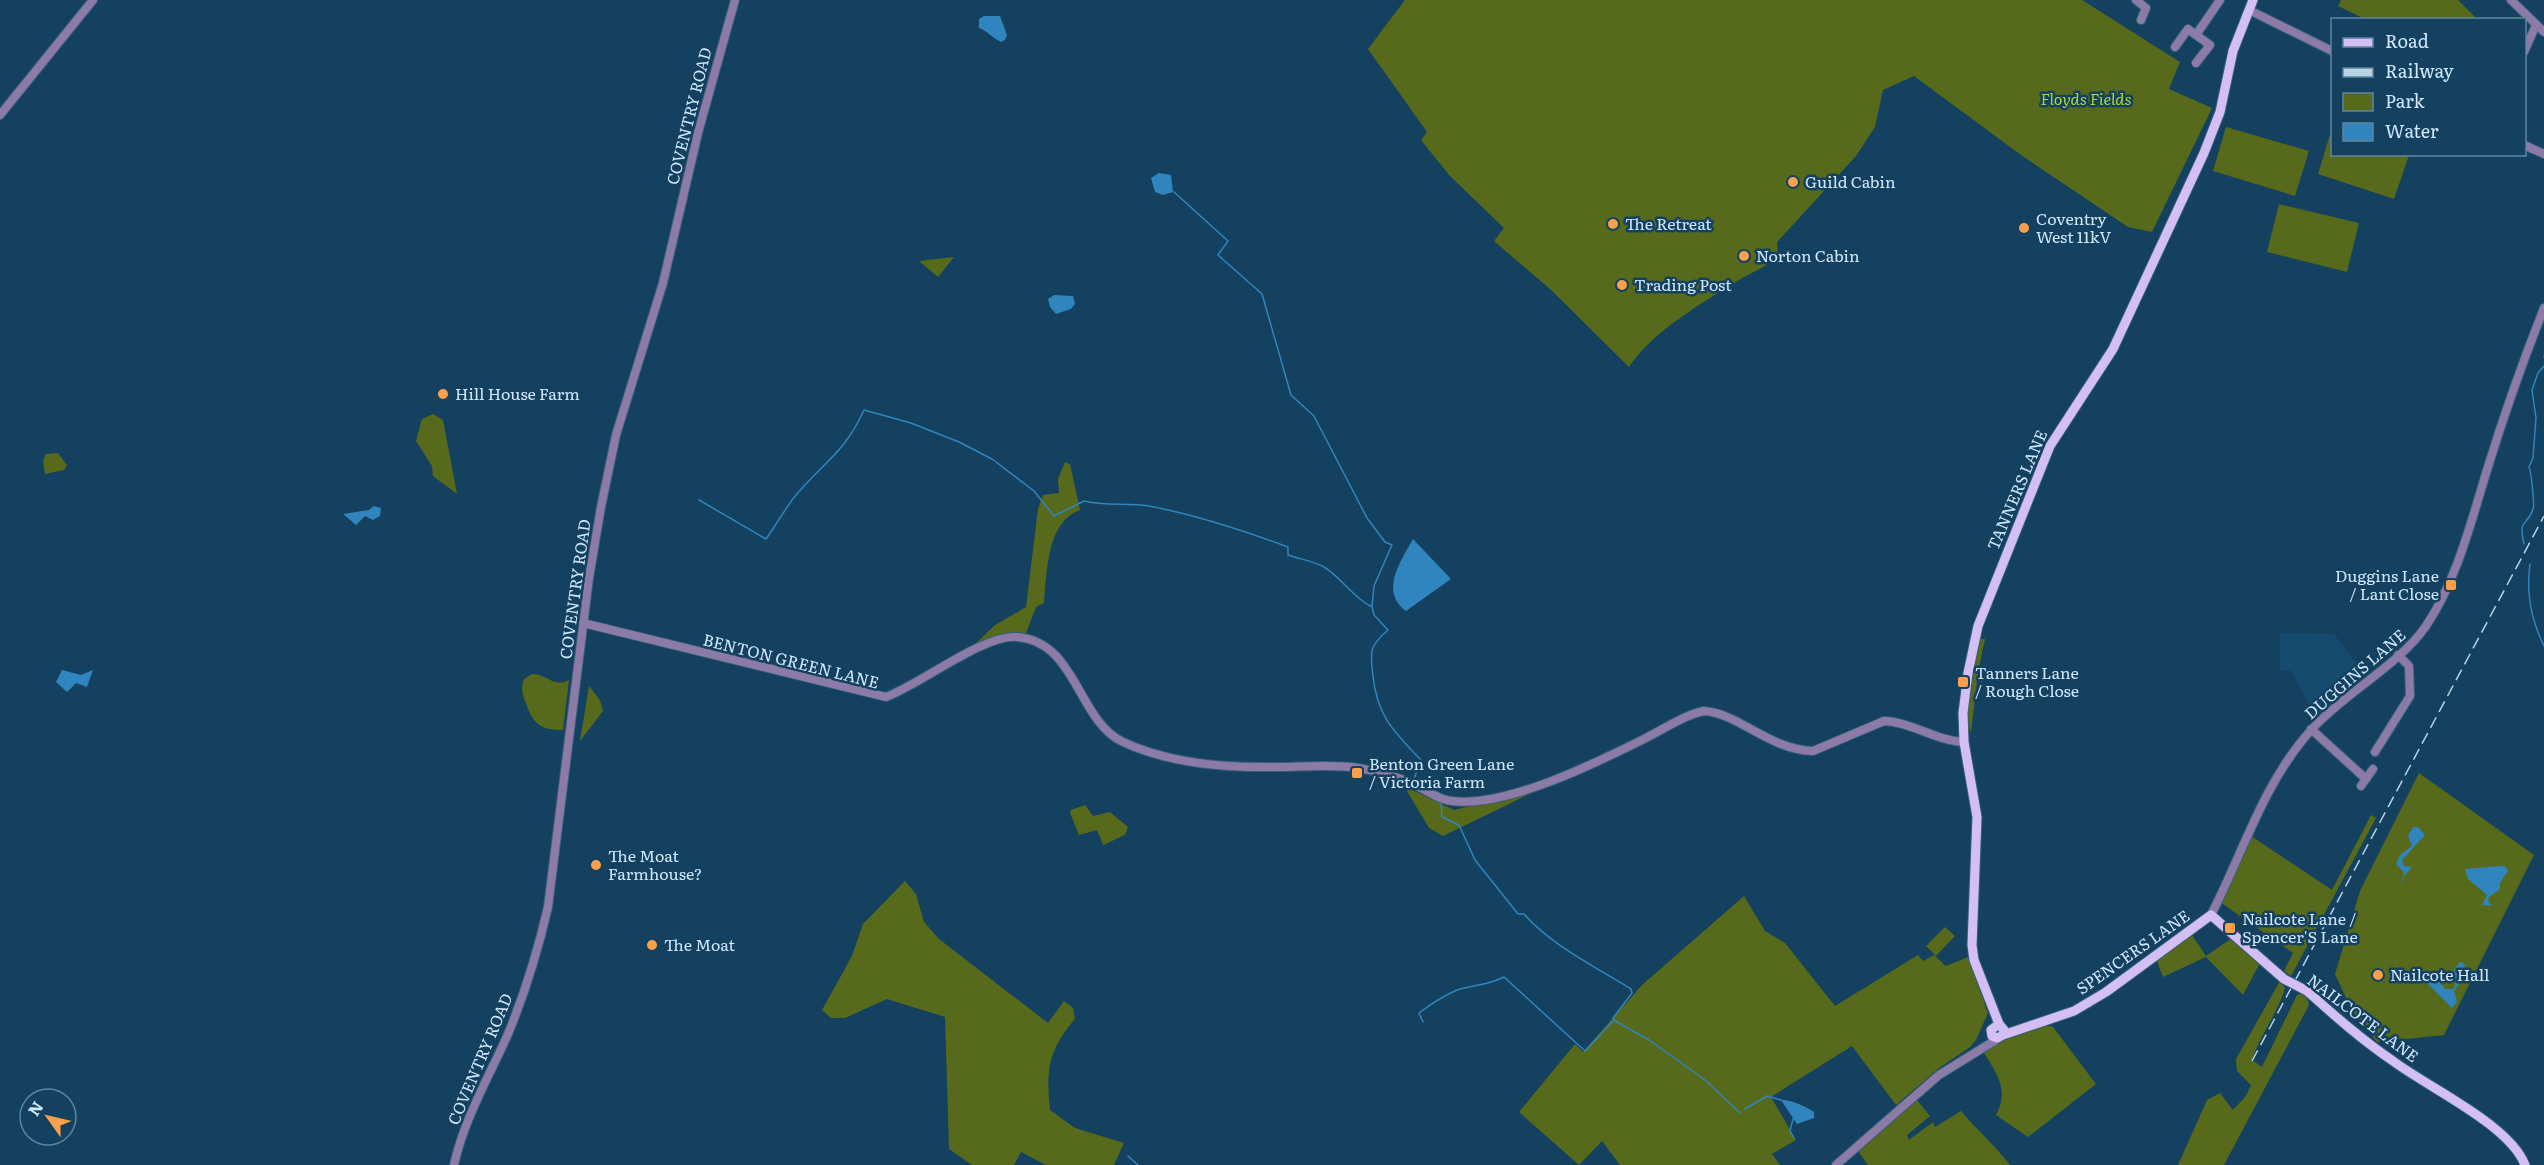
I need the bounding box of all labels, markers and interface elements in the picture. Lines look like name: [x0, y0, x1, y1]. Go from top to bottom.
legend: [2331, 18, 2526, 156]
text: Road: [2385, 27, 2429, 54]
street label: COVENTRY ROAD: [659, 44, 717, 187]
text: Railway: [2385, 57, 2454, 84]
park label: Floyds Fields: [2040, 86, 2132, 110]
text: Park: [2385, 87, 2426, 114]
text: Water: [2385, 117, 2439, 144]
place label: Guild Cabin: [1805, 169, 1896, 193]
marker: Guild Cabin: [1786, 175, 1800, 189]
place label: Coventry West 11kV: [2036, 206, 2112, 248]
place label: The Retreat: [1625, 211, 1712, 235]
marker: The Retreat: [1606, 217, 1620, 231]
marker: Coventry West 11kV: [2017, 221, 2031, 235]
place label: Norton Cabin: [1756, 243, 1860, 267]
marker: Norton Cabin: [1737, 249, 1751, 263]
place label: Trading Post: [1634, 272, 1732, 296]
marker: Trading Post: [1615, 278, 1629, 292]
place label: Hill House Farm: [455, 381, 580, 405]
marker: Hill House Farm: [436, 387, 450, 401]
street label: TANNERS LANE: [1980, 426, 2052, 553]
street label: COVENTRY ROAD: [552, 517, 596, 660]
place label: Duggins Lane / Lant Close: [2335, 563, 2439, 605]
marker: Duggins Lane / Lant Close: [2444, 578, 2458, 592]
street label: DUGGINS LANE: [2298, 622, 2410, 724]
street label: BENTON GREEN LANE: [701, 627, 882, 694]
place label: Tanners Lane / Rough Close: [1975, 660, 2079, 702]
marker: Tanners Lane / Rough Close: [1956, 675, 1970, 689]
place label: Benton Green Lane / Victoria Farm: [1369, 751, 1514, 793]
marker: Benton Green Lane / Victoria Farm: [1350, 766, 1364, 780]
place label: The Moat Farmhouse?: [608, 843, 702, 885]
marker: The Moat Farmhouse?: [589, 858, 603, 872]
street label: SPENCERS LANE: [2071, 903, 2194, 999]
place label: Nailcote Lane / Spencer'S Lane: [2242, 906, 2358, 948]
marker: Nailcote Lane / Spencer'S Lane: [2223, 921, 2237, 935]
place label: The Moat: [664, 932, 735, 956]
marker: The Moat: [645, 938, 659, 952]
place label: Nailcote Hall: [2390, 962, 2489, 986]
street label: NAILCOTE LANE: [2303, 967, 2424, 1067]
marker: Nailcote Hall: [2371, 968, 2385, 982]
street label: COVENTRY ROAD: [440, 989, 518, 1128]
north arrow: [18, 1087, 78, 1147]
text: N: [21, 1096, 48, 1120]

